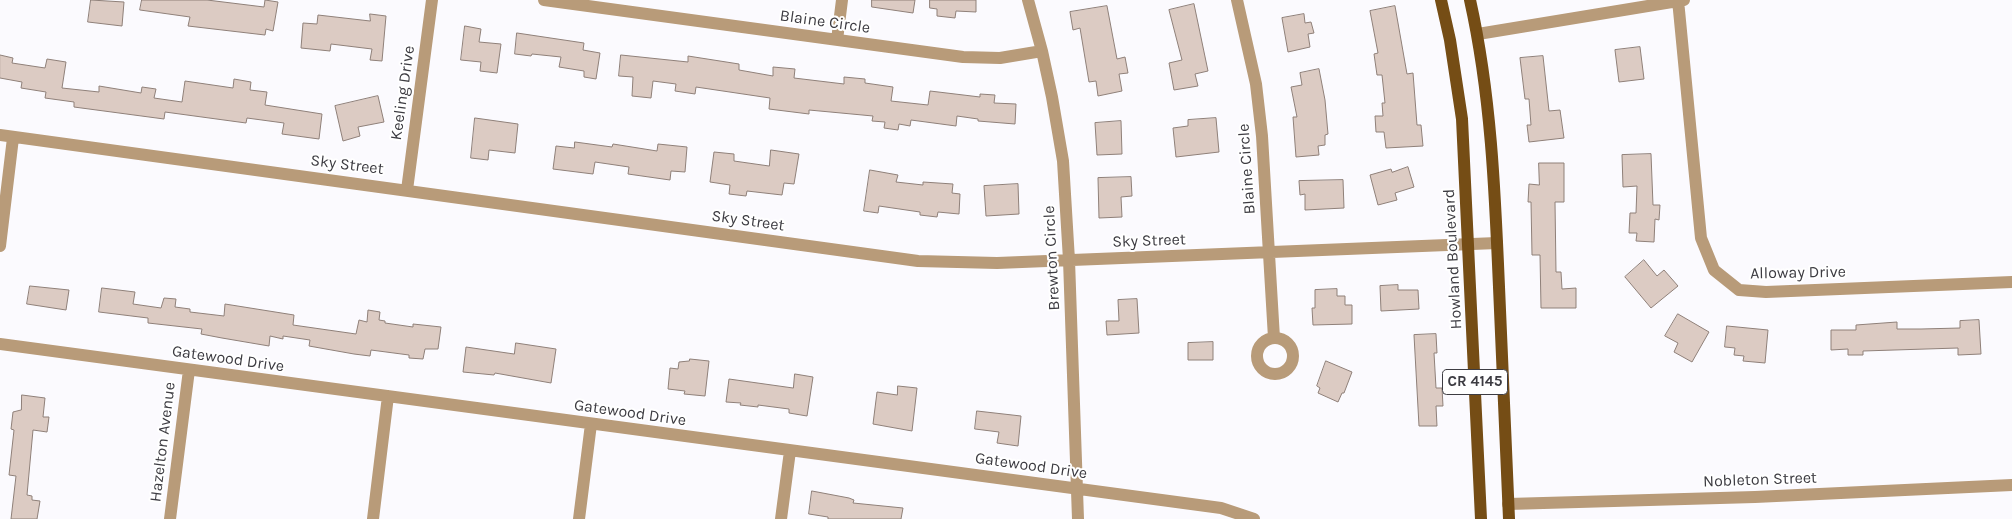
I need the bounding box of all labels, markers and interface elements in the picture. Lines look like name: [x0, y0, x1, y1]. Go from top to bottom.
street label: Blaine Circle: [779, 6, 871, 38]
street label: Keeling Drive: [387, 44, 419, 142]
street label: Blaine Circle: [1234, 123, 1260, 215]
street label: Sky Street: [309, 151, 385, 179]
street label: Howland Boulevard: [1440, 188, 1466, 330]
street label: Brewton Circle: [1040, 205, 1064, 311]
street label: Sky Street: [710, 206, 786, 236]
street label: Sky Street: [1112, 230, 1186, 252]
street label: Alloway Drive: [1750, 263, 1846, 283]
street label: Gatewood Drive: [171, 342, 285, 376]
road number: CR 4145: [1442, 370, 1508, 394]
street label: Hazelton Avenue: [146, 381, 180, 503]
street label: Gatewood Drive: [573, 396, 687, 430]
street label: Gatewood Drive: [974, 449, 1088, 483]
street label: Nobleton Street: [1703, 468, 1817, 492]

